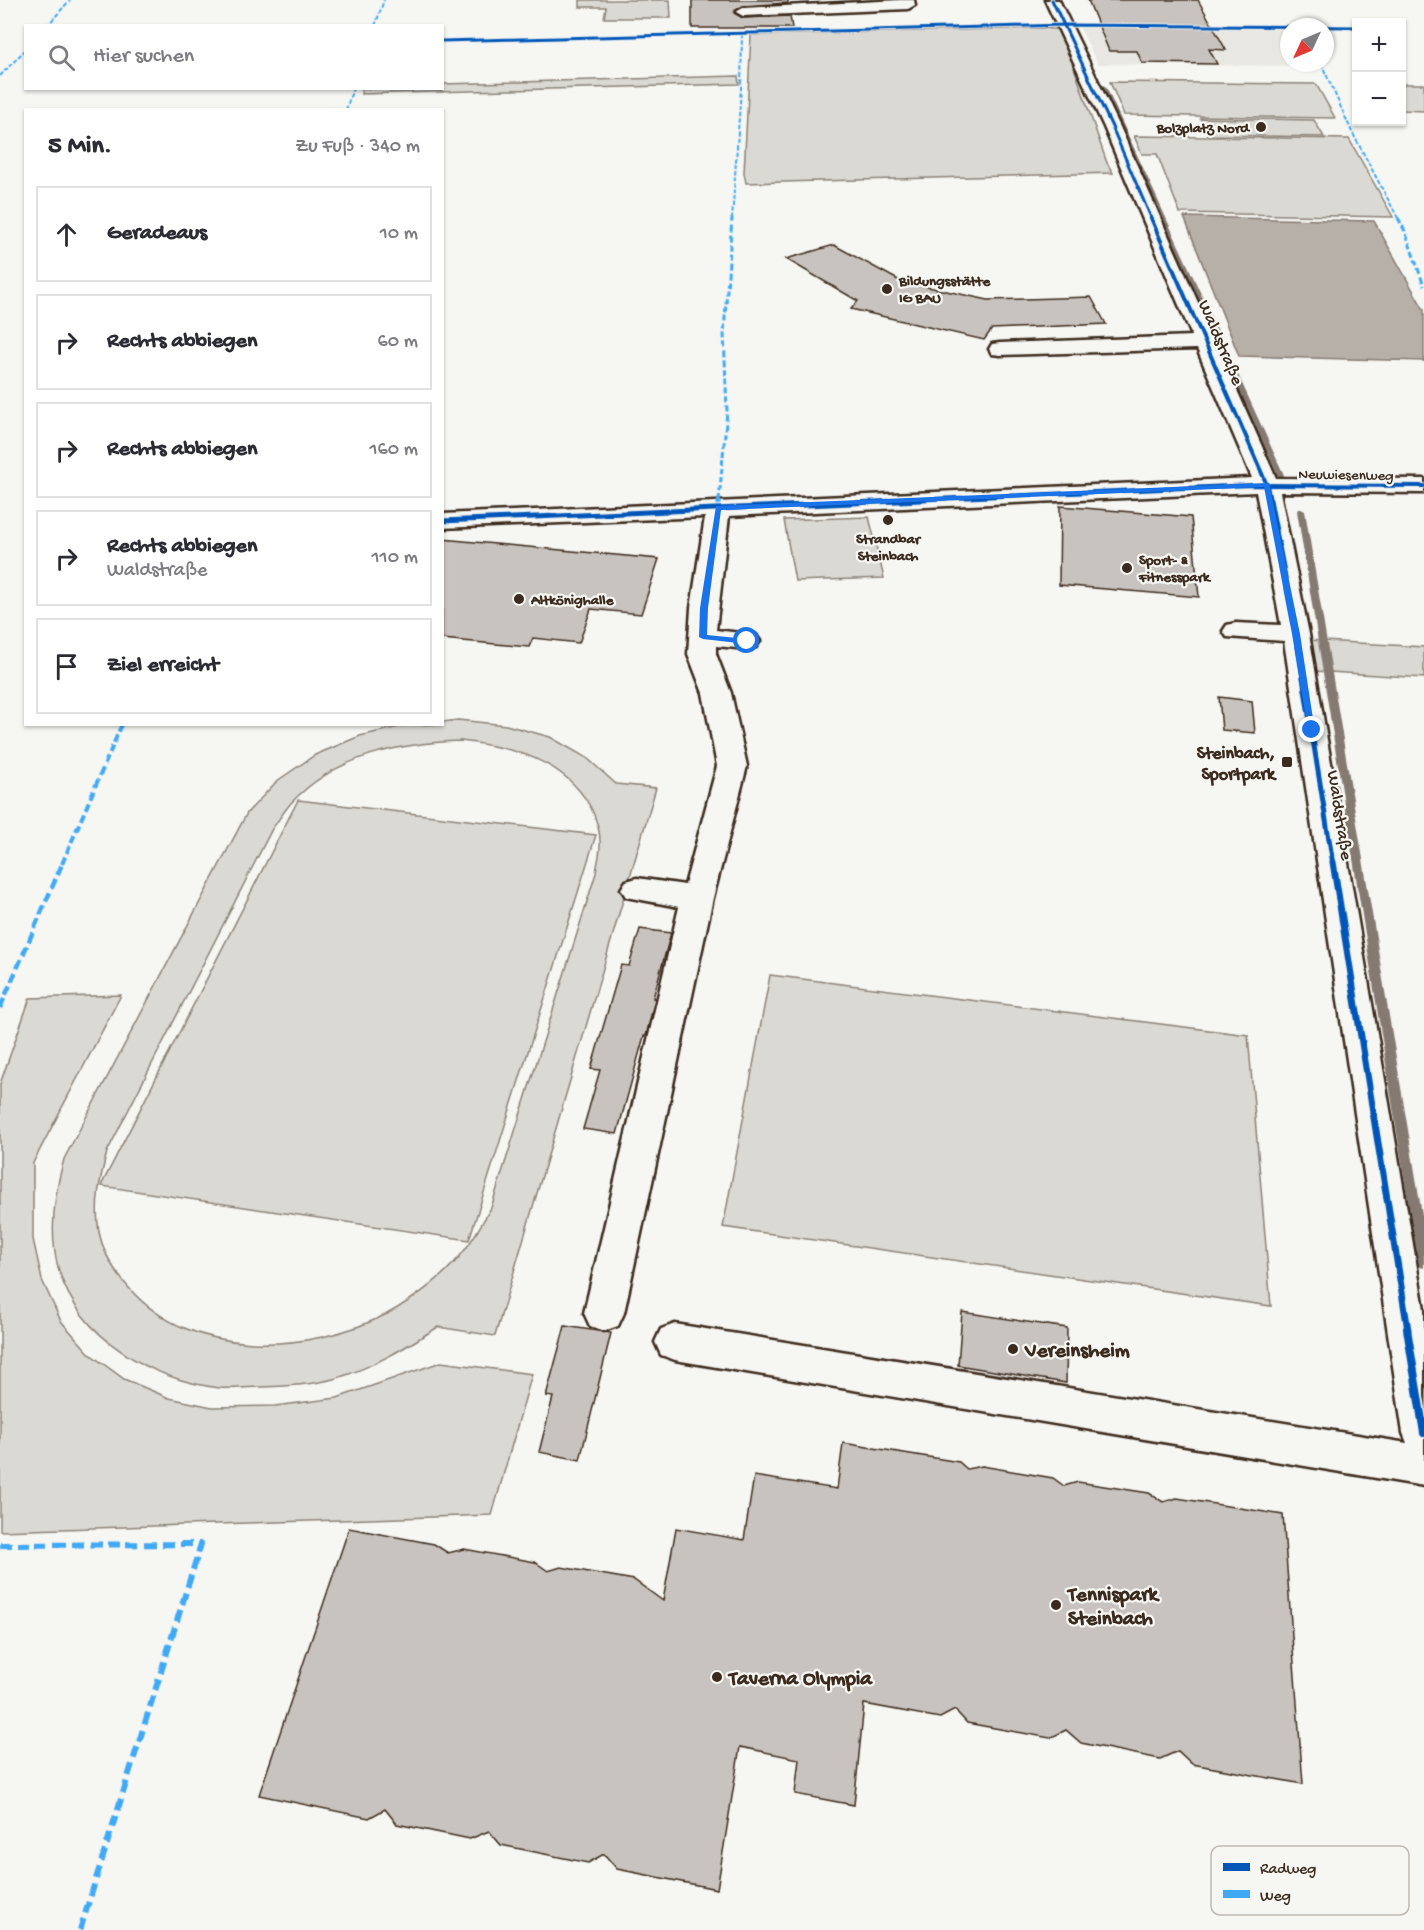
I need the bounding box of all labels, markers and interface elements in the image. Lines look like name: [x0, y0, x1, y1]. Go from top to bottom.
north arrow: [1280, 18, 1334, 72]
map controls: [1352, 18, 1406, 126]
button: +: [1352, 18, 1406, 72]
search box: [24, 24, 444, 90]
icon: search: [45, 41, 78, 74]
text: Hier suchen: [93, 44, 194, 70]
button: −: [1352, 72, 1406, 126]
place label: Bolzplatz Nord: [1156, 120, 1251, 138]
marker: Bolzplatz Nord: [1254, 120, 1268, 134]
text: 5 Min.: [48, 132, 112, 163]
text: Zu Fuß · 340 m: [295, 136, 420, 159]
icon: ahead: [50, 218, 83, 251]
text: Geradeaus: [107, 221, 207, 247]
text: 10 m: [380, 223, 418, 246]
place label: Bildungsstätte IG BAU: [898, 273, 991, 308]
marker: Bildungsstätte IG BAU: [880, 282, 894, 296]
street label: Waldstraße: [1192, 297, 1247, 389]
icon: right: [50, 326, 83, 359]
text: Rechts abbiegen: [107, 329, 257, 355]
text: 60 m: [378, 331, 418, 354]
icon: right: [50, 434, 83, 467]
text: Rechts abbiegen: [107, 437, 257, 463]
text: 160 m: [369, 439, 418, 462]
street label: Neuwiesenweg: [1298, 466, 1394, 486]
marker: Strandbar Steinbach: [881, 513, 895, 527]
place label: Strandbar Steinbach: [856, 531, 922, 566]
text: Rechts abbiegen: [107, 534, 257, 560]
icon: right: [50, 542, 83, 575]
text: 110 m: [372, 547, 418, 570]
place label: Sport- & Fitnesspark: [1138, 552, 1212, 587]
text: Waldstraße: [107, 560, 207, 583]
marker: Sport- & Fitnesspark: [1120, 561, 1134, 575]
marker: Altkönighalle: [512, 592, 526, 606]
place label: Altkönighalle: [530, 592, 615, 610]
route start: [733, 627, 759, 653]
icon: arrive: [50, 650, 83, 683]
text: Ziel erreicht: [107, 653, 219, 679]
route end: [1298, 716, 1324, 742]
place label: Steinbach, Sportpark: [1197, 744, 1277, 786]
marker: Steinbach, Sportpark: [1280, 755, 1294, 769]
street label: Waldstraße: [1321, 769, 1356, 862]
place label: Vereinsheim: [1024, 1340, 1130, 1365]
marker: Vereinsheim: [1006, 1342, 1020, 1356]
place label: Tennispark Steinbach: [1066, 1584, 1161, 1633]
marker: Tennispark Steinbach: [1049, 1598, 1063, 1612]
place label: Taverna Olympia: [727, 1668, 873, 1693]
marker: Taverna Olympia: [710, 1670, 724, 1684]
legend: [1211, 1846, 1409, 1915]
text: Radweg: [1260, 1861, 1316, 1880]
text: Weg: [1260, 1888, 1291, 1907]

